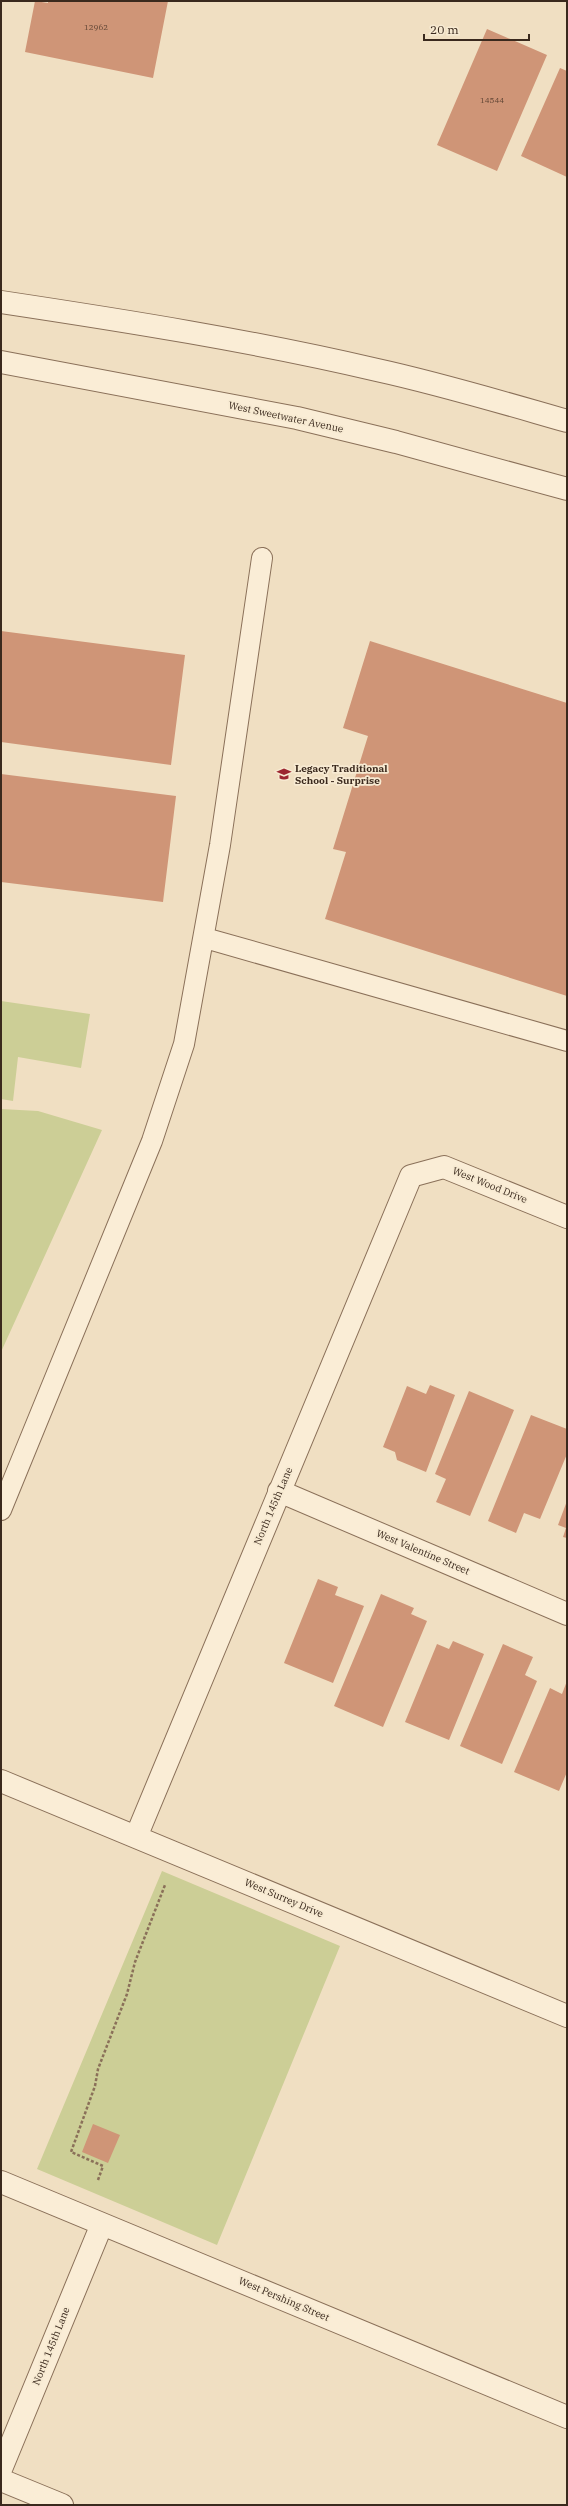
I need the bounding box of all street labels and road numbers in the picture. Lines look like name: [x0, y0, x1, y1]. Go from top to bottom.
street label: West Sweetwater Avenue: [227, 398, 345, 436]
street label: West Wood Drive: [451, 1164, 529, 1206]
street label: North 145th Lane: [251, 1465, 295, 1547]
street label: West Valentine Street: [374, 1526, 472, 1578]
street label: West Surrey Drive: [243, 1876, 325, 1920]
street label: West Pershing Street: [237, 2274, 332, 2324]
street label: North 145th Lane: [29, 2305, 73, 2387]

